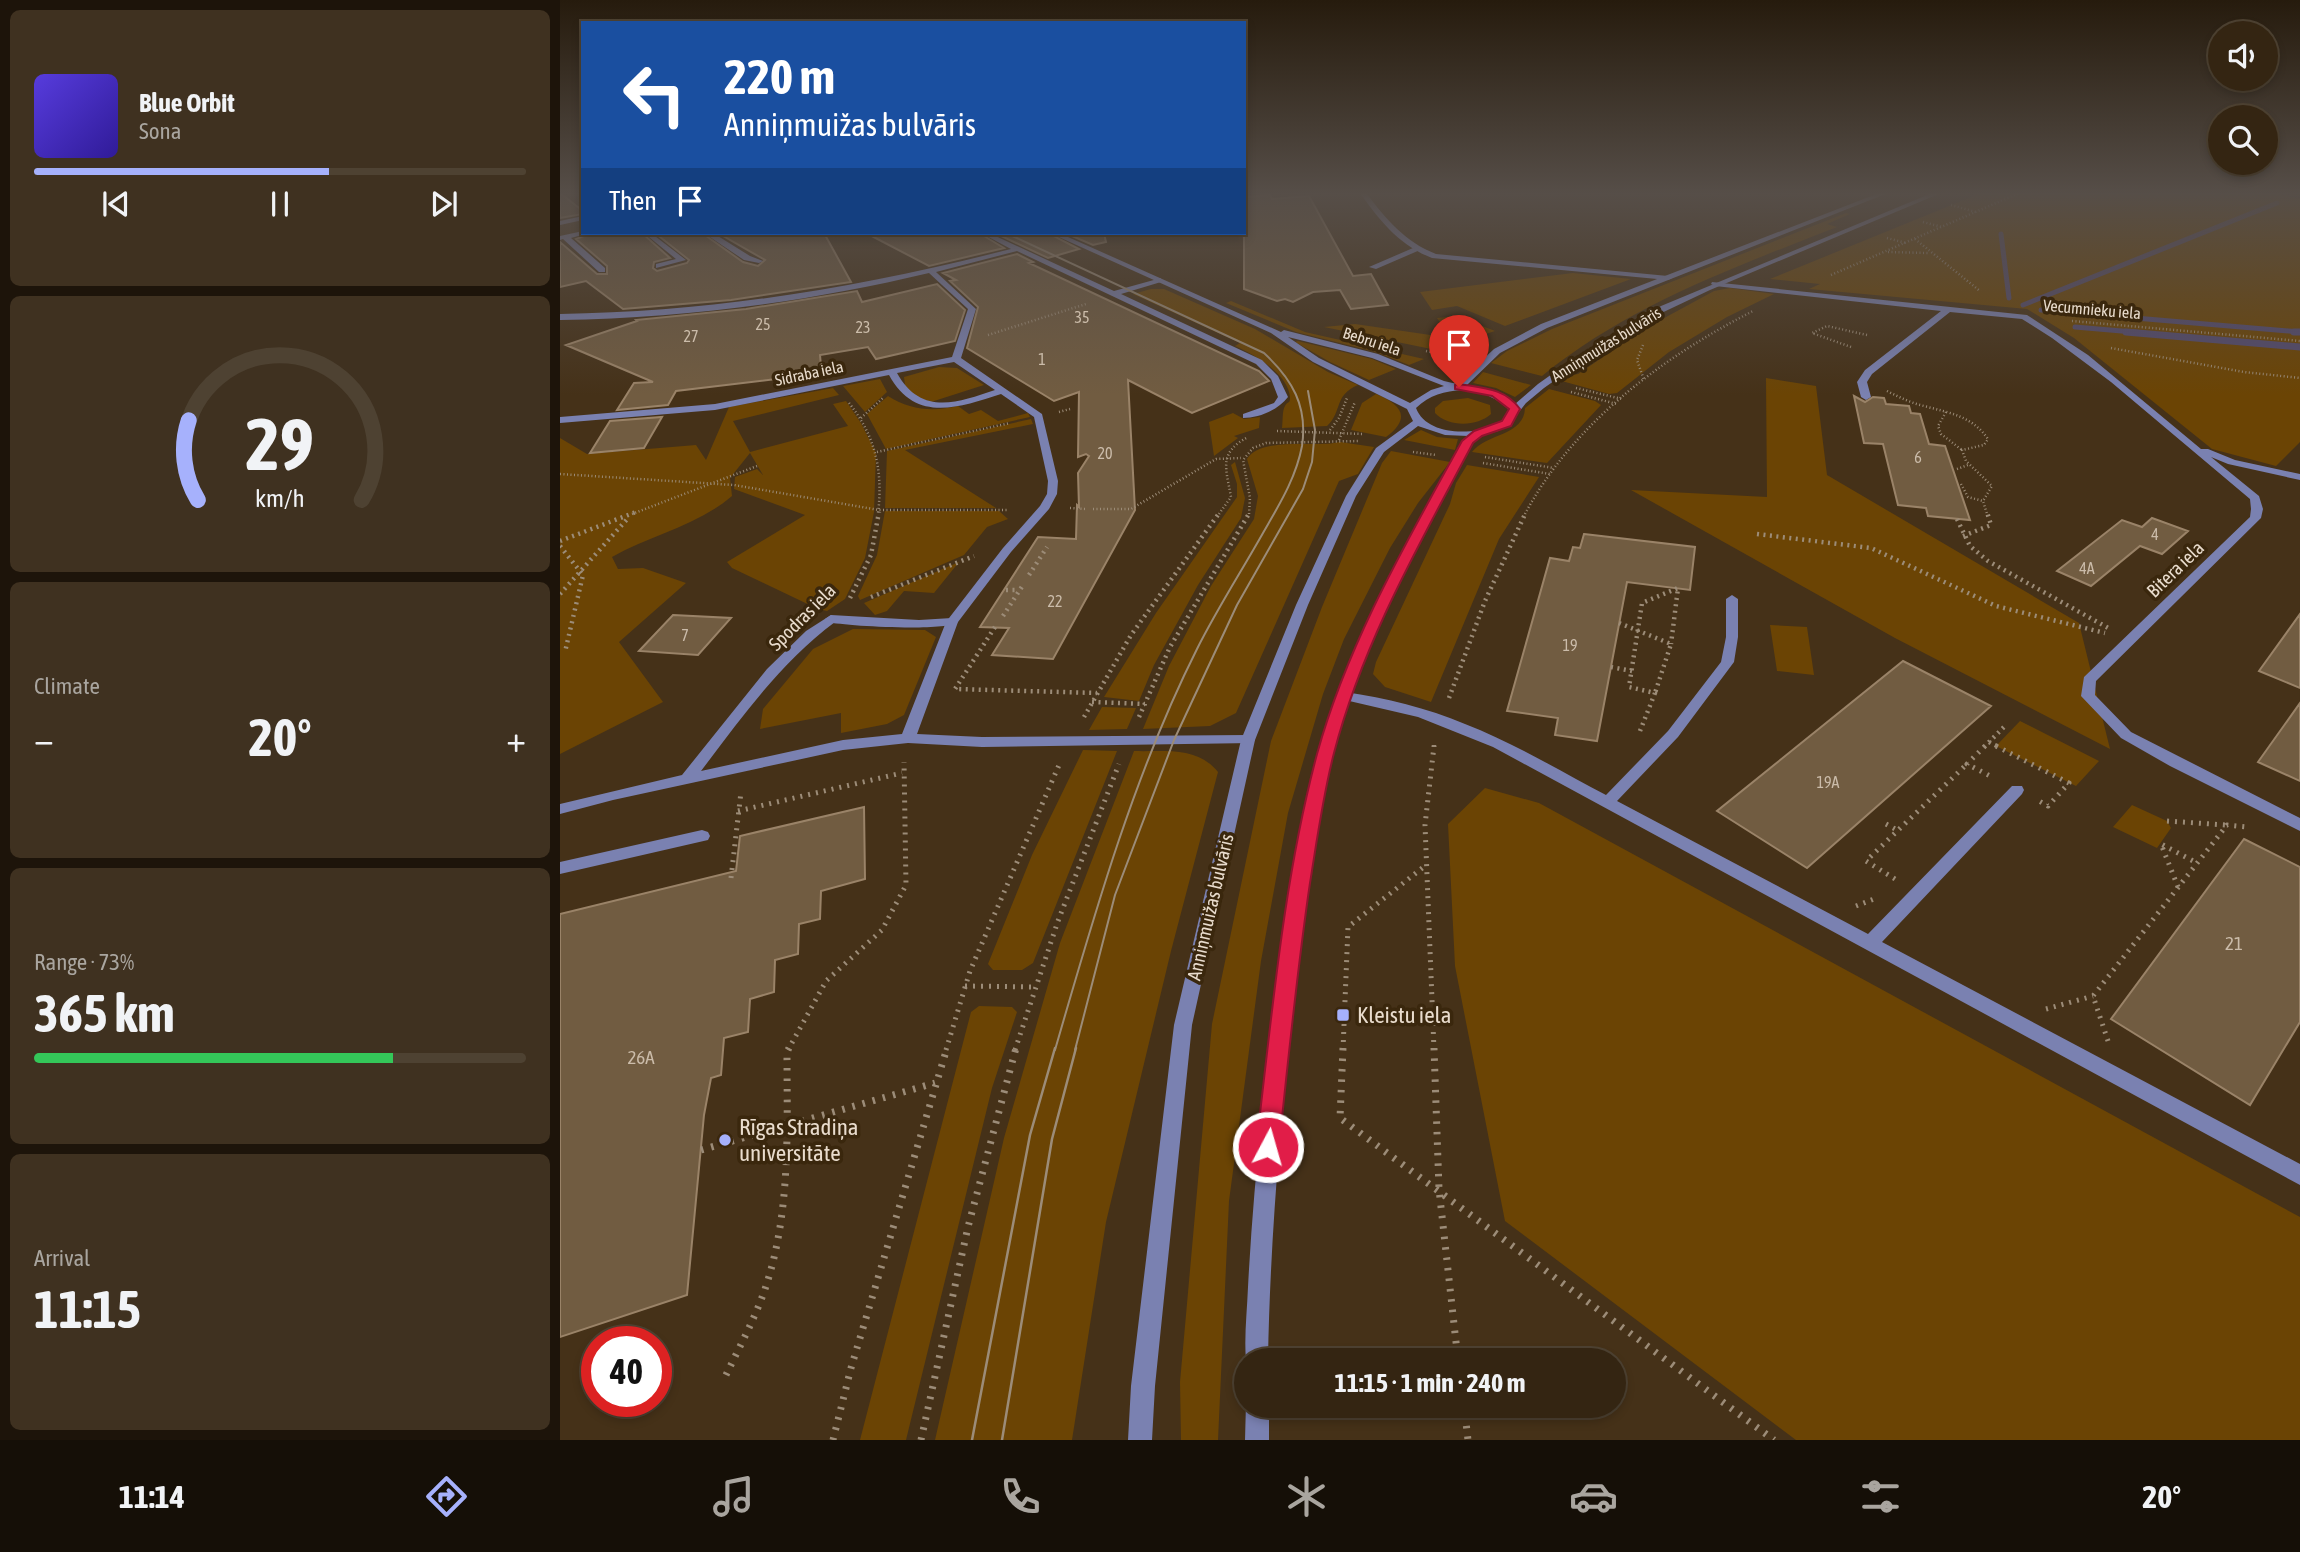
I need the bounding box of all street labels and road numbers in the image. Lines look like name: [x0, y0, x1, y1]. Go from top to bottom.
street label: Vecumnieku iela: [2042, 296, 2142, 322]
street label: Anniņmuižas bulvāris: [1548, 303, 1665, 386]
street label: Bebru iela: [1341, 323, 1403, 359]
street label: Sidraba iela: [773, 357, 845, 389]
street label: Bitera iela: [2142, 536, 2208, 602]
street label: Spodras iela: [764, 579, 840, 655]
street label: Anniņmuižas bulvāris: [1182, 831, 1238, 982]

